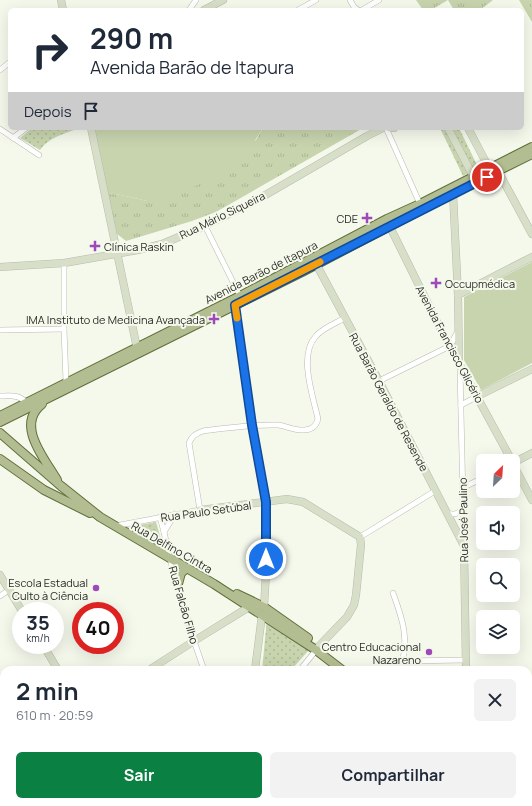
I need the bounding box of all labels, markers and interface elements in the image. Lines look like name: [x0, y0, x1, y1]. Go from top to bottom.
text: 290 m: [90, 19, 173, 57]
icon: right: [24, 24, 76, 76]
text: Avenida Barão de Itapura: [90, 55, 294, 79]
icon: arrive: [80, 100, 102, 122]
text: Depois: [24, 101, 72, 122]
pin: [470, 160, 504, 194]
icon: arrive: [476, 166, 498, 188]
street label: Rua Mário Siqueira: [177, 188, 267, 242]
place label: CDE: [336, 211, 358, 226]
marker: CDE: [361, 212, 373, 224]
street label: Avenida Barão de Itapura: [202, 237, 320, 307]
place label: Clínica Raskin: [104, 239, 174, 254]
marker: Clínica Raskin: [89, 240, 101, 252]
place label: Occupmédica: [445, 276, 515, 291]
marker: Occupmédica: [430, 277, 442, 289]
street label: Avenida Francisco Glicério: [413, 282, 488, 406]
place label: IMA Instituto de Medicina Avançada: [26, 312, 205, 327]
marker: IMA Instituto de Medicina Avançada: [208, 313, 220, 325]
street label: Rua Barão Geraldo de Resende: [346, 330, 432, 474]
north arrow: [476, 454, 520, 498]
map controls: [476, 454, 520, 654]
street label: Rua José Paulino: [455, 477, 471, 563]
street label: Rua Paulo Setúbal: [160, 497, 252, 525]
button: sound: [476, 506, 520, 550]
street label: Rua Delfino Cintra: [129, 518, 215, 576]
position arrow: [245, 538, 287, 580]
button: search: [476, 558, 520, 602]
street label: Rua Falcão Filho: [166, 564, 202, 646]
place label: Escola Estadual Culto à Ciência: [8, 575, 88, 603]
marker: Escola Estadual Culto à Ciência: [91, 583, 101, 593]
speed limit sign: 40: [72, 602, 124, 654]
text: 35: [26, 609, 50, 636]
button: layers: [476, 610, 520, 654]
text: km/h: [26, 631, 50, 645]
place label: Centro Educacional Nazareno: [322, 639, 421, 667]
marker: Centro Educacional Nazareno: [424, 647, 434, 657]
text: 2 min: [16, 674, 78, 707]
button: close: [474, 679, 516, 721]
text: 610 m · 20:59: [16, 706, 93, 724]
button: Sair: [16, 752, 262, 798]
button: Compartilhar: [270, 752, 516, 798]

